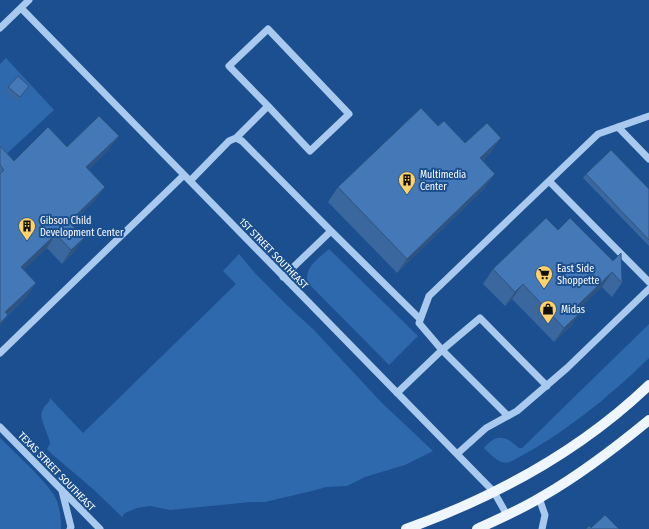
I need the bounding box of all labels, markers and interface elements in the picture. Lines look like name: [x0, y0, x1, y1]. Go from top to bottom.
place label: Multimedia Center: [420, 169, 466, 193]
building icon: Multimedia Center: [397, 170, 417, 195]
place label: Gibson Child Development Center: [40, 215, 124, 239]
building icon: Gibson Child Development Center: [17, 216, 37, 241]
street label: 1ST STREET SOUTHEAST: [236, 216, 310, 292]
place label: East Side Shoppette: [557, 263, 599, 287]
supermarket icon: East Side Shoppette: [534, 264, 554, 289]
shop icon: Midas: [538, 299, 558, 324]
place label: Midas: [561, 304, 585, 316]
street label: TEXAS STREET SOUTHEAST: [15, 430, 97, 514]

